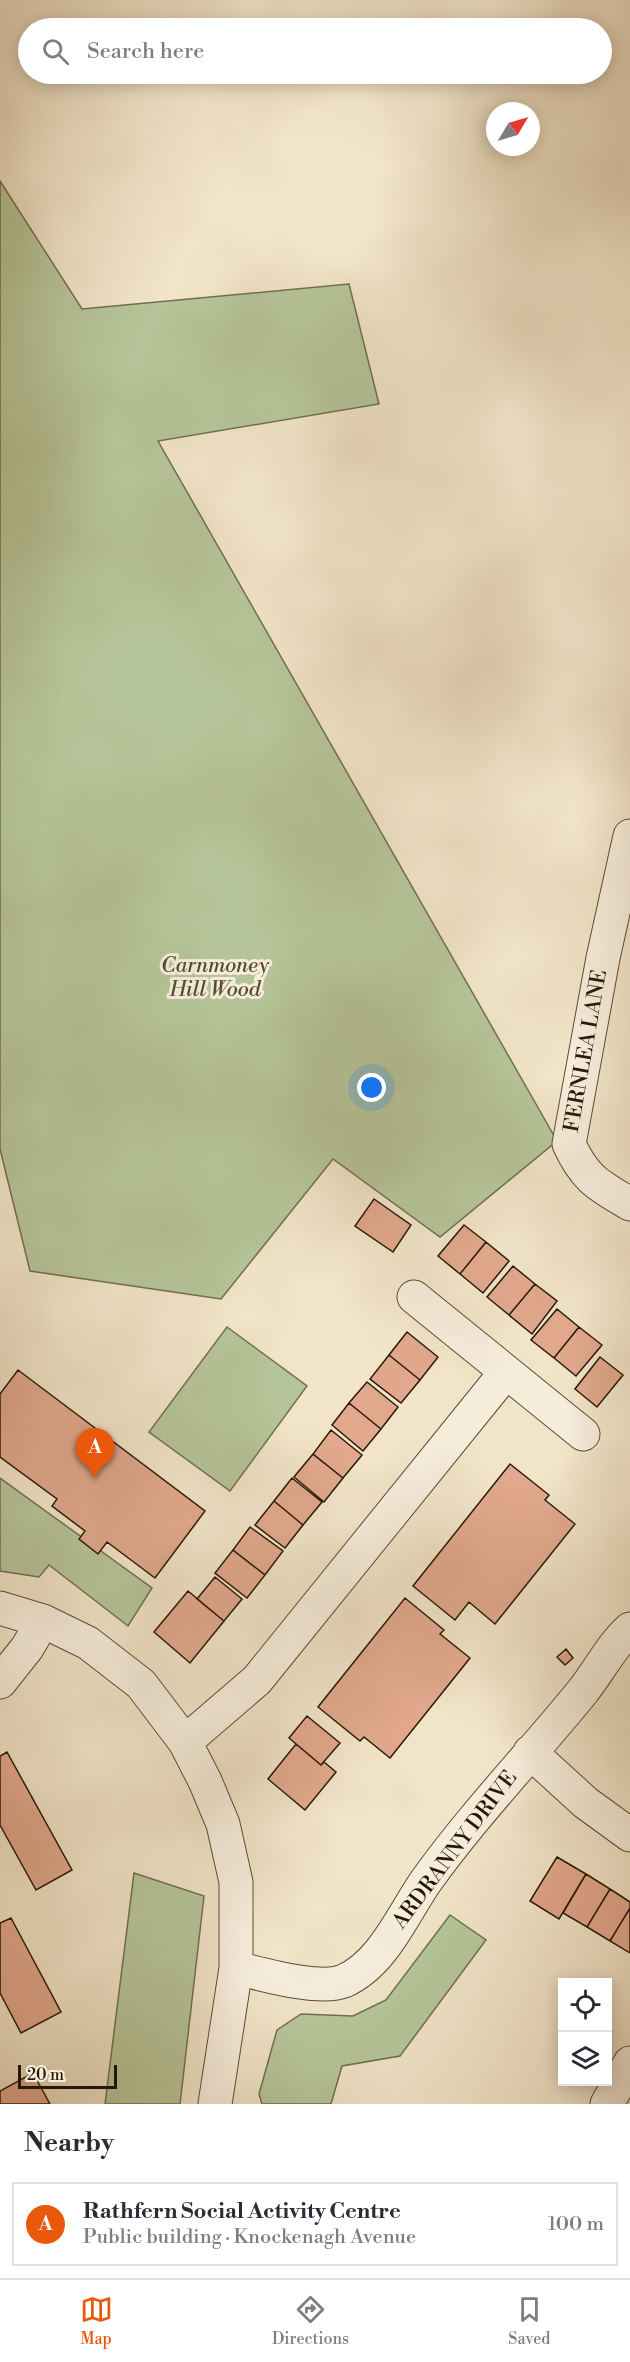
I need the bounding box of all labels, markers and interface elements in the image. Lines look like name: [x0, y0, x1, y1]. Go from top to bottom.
search box: [18, 18, 612, 84]
icon: search: [39, 35, 72, 68]
text: Search here: [87, 38, 204, 65]
north arrow: [486, 102, 540, 156]
park label: Carnmoney Hill Wood: [161, 953, 270, 1003]
street label: FERNLEA LANE: [559, 968, 613, 1134]
your location: [357, 1073, 386, 1102]
pin: A: [76, 1428, 115, 1478]
street label: ARDRANNY DRIVE: [386, 1766, 523, 1935]
map controls: [558, 1978, 612, 2086]
button: locate: [558, 1978, 612, 2032]
button: layers: [558, 2032, 612, 2086]
scale bar: [18, 2062, 117, 2090]
text: 20 m: [27, 2065, 64, 2085]
text: Nearby: [24, 2127, 114, 2159]
text: Rathfern Social Activity Centre: [83, 2198, 401, 2225]
text: A: [38, 2212, 53, 2237]
text: 100 m: [548, 2212, 604, 2237]
text: Public building · Knockenagh Avenue: [83, 2225, 416, 2250]
tab: Map: [80, 2293, 113, 2349]
tab: Directions: [272, 2293, 349, 2349]
tab: Saved: [508, 2293, 550, 2349]

